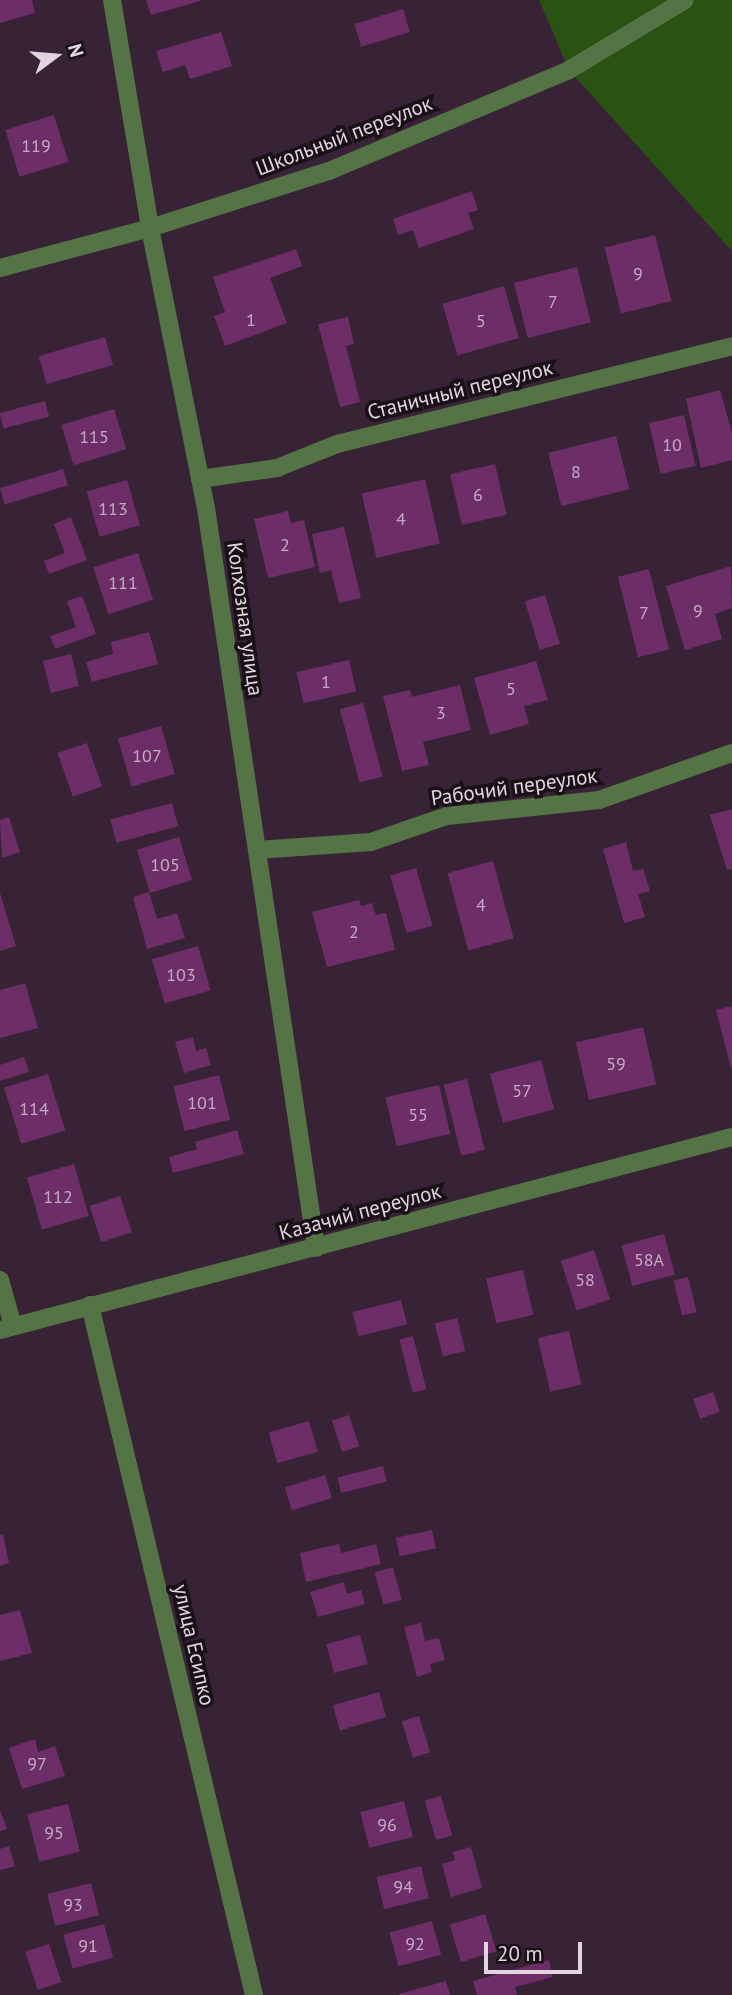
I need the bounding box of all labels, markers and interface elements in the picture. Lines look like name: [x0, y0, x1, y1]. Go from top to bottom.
north arrow: [21, 21, 91, 91]
text: N: [63, 41, 89, 60]
street label: Школьный переулок: [252, 91, 436, 181]
house number: 119: [21, 135, 51, 157]
house number: 9: [633, 263, 643, 285]
house number: 7: [548, 291, 558, 313]
house number: 1: [246, 309, 256, 331]
house number: 5: [476, 310, 486, 332]
street label: Станичный переулок: [365, 355, 555, 425]
house number: 115: [79, 426, 109, 448]
house number: 10: [662, 434, 682, 456]
house number: 8: [571, 461, 581, 483]
house number: 6: [473, 484, 483, 506]
house number: 113: [98, 498, 128, 520]
house number: 4: [396, 508, 406, 530]
house number: 2: [280, 534, 290, 556]
street label: Колхозная улица: [222, 541, 268, 697]
house number: 111: [108, 572, 138, 594]
house number: 9: [693, 600, 703, 622]
house number: 7: [639, 602, 649, 624]
house number: 1: [321, 671, 331, 693]
house number: 5: [506, 678, 516, 700]
house number: 3: [436, 702, 446, 724]
house number: 107: [132, 745, 162, 767]
street label: Рабочий переулок: [429, 763, 599, 811]
house number: 105: [150, 854, 180, 876]
house number: 4: [476, 894, 486, 916]
house number: 2: [349, 921, 359, 943]
house number: 103: [166, 964, 196, 986]
house number: 59: [606, 1053, 626, 1075]
house number: 57: [512, 1080, 532, 1102]
house number: 101: [187, 1092, 217, 1114]
house number: 114: [19, 1098, 49, 1120]
house number: 55: [408, 1104, 428, 1126]
street label: Казачий переулок: [276, 1178, 444, 1246]
house number: 112: [43, 1186, 73, 1208]
house number: 58А: [634, 1249, 664, 1271]
house number: 58: [575, 1269, 595, 1291]
street label: улица Есипко: [168, 1582, 220, 1708]
house number: 97: [27, 1753, 47, 1775]
house number: 96: [377, 1814, 397, 1836]
house number: 95: [44, 1822, 64, 1844]
house number: 94: [393, 1876, 413, 1898]
house number: 93: [63, 1894, 83, 1916]
scale bar: [487, 1928, 585, 1972]
house number: 92: [405, 1933, 425, 1955]
house number: 91: [78, 1935, 98, 1957]
text: 20 m: [497, 1940, 543, 1967]

